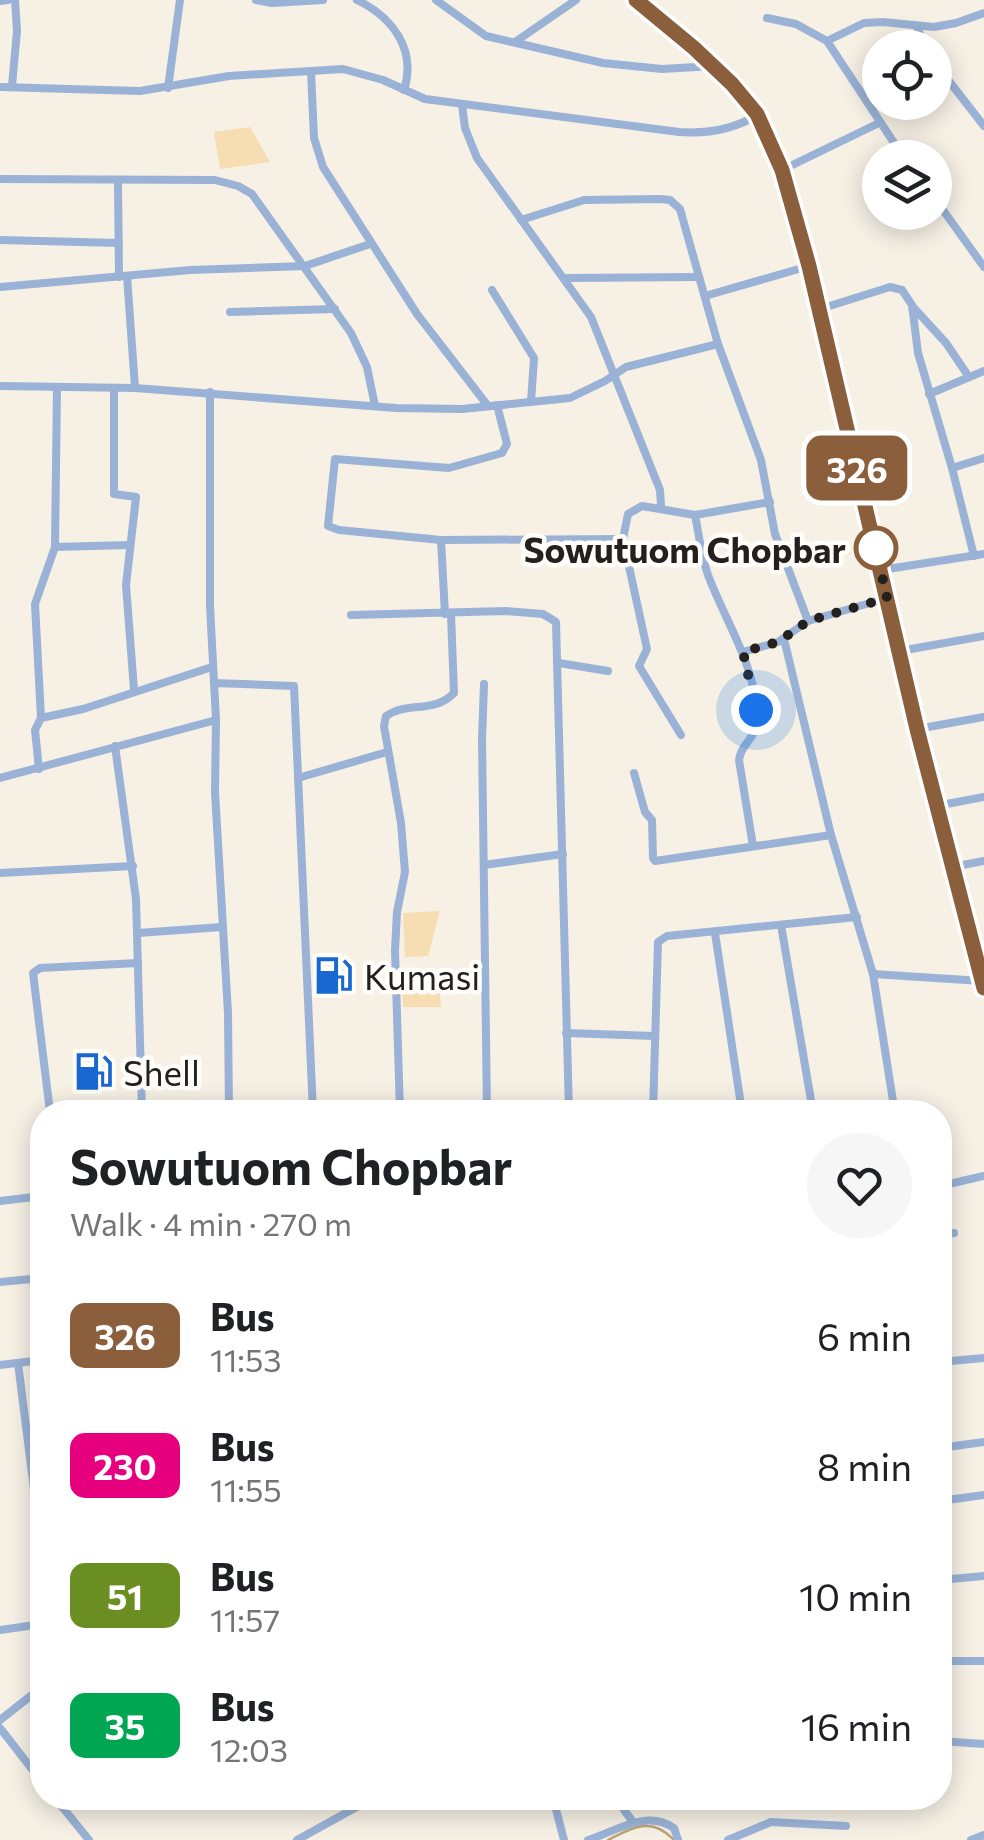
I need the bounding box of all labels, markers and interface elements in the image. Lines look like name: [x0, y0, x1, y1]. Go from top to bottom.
map controls: [862, 30, 952, 230]
button: locate: [862, 30, 952, 120]
button: layers: [862, 140, 952, 230]
line badge: 326: [800, 436, 914, 500]
text: 326: [826, 447, 888, 490]
place label: Sowutuom Chopbar: [523, 527, 846, 570]
marker: Sowutuom Chopbar: [855, 527, 897, 569]
your location: [731, 685, 781, 735]
fuel station icon: Kumasi: [313, 954, 355, 996]
place label: Kumasi: [364, 954, 480, 997]
fuel station icon: Shell: [72, 1050, 114, 1092]
place label: Shell: [123, 1050, 200, 1093]
button: heart: [807, 1133, 912, 1238]
text: Sowutuom Chopbar: [70, 1136, 512, 1195]
text: Walk · 4 min · 270 m: [70, 1203, 352, 1243]
text: Bus: [210, 1292, 275, 1339]
text: 6 min: [817, 1312, 912, 1359]
text: 326: [94, 1314, 156, 1357]
text: 11:53: [210, 1339, 282, 1379]
text: Bus: [210, 1422, 275, 1469]
text: 8 min: [817, 1442, 912, 1489]
text: 230: [93, 1444, 157, 1487]
text: 11:55: [210, 1469, 282, 1509]
text: Bus: [210, 1552, 275, 1599]
text: 10 min: [799, 1572, 912, 1619]
text: 51: [107, 1574, 143, 1617]
text: 11:57: [210, 1599, 280, 1639]
text: Bus: [210, 1682, 275, 1729]
text: 16 min: [801, 1702, 912, 1749]
text: 35: [105, 1704, 145, 1747]
text: 12:03: [210, 1729, 288, 1769]

